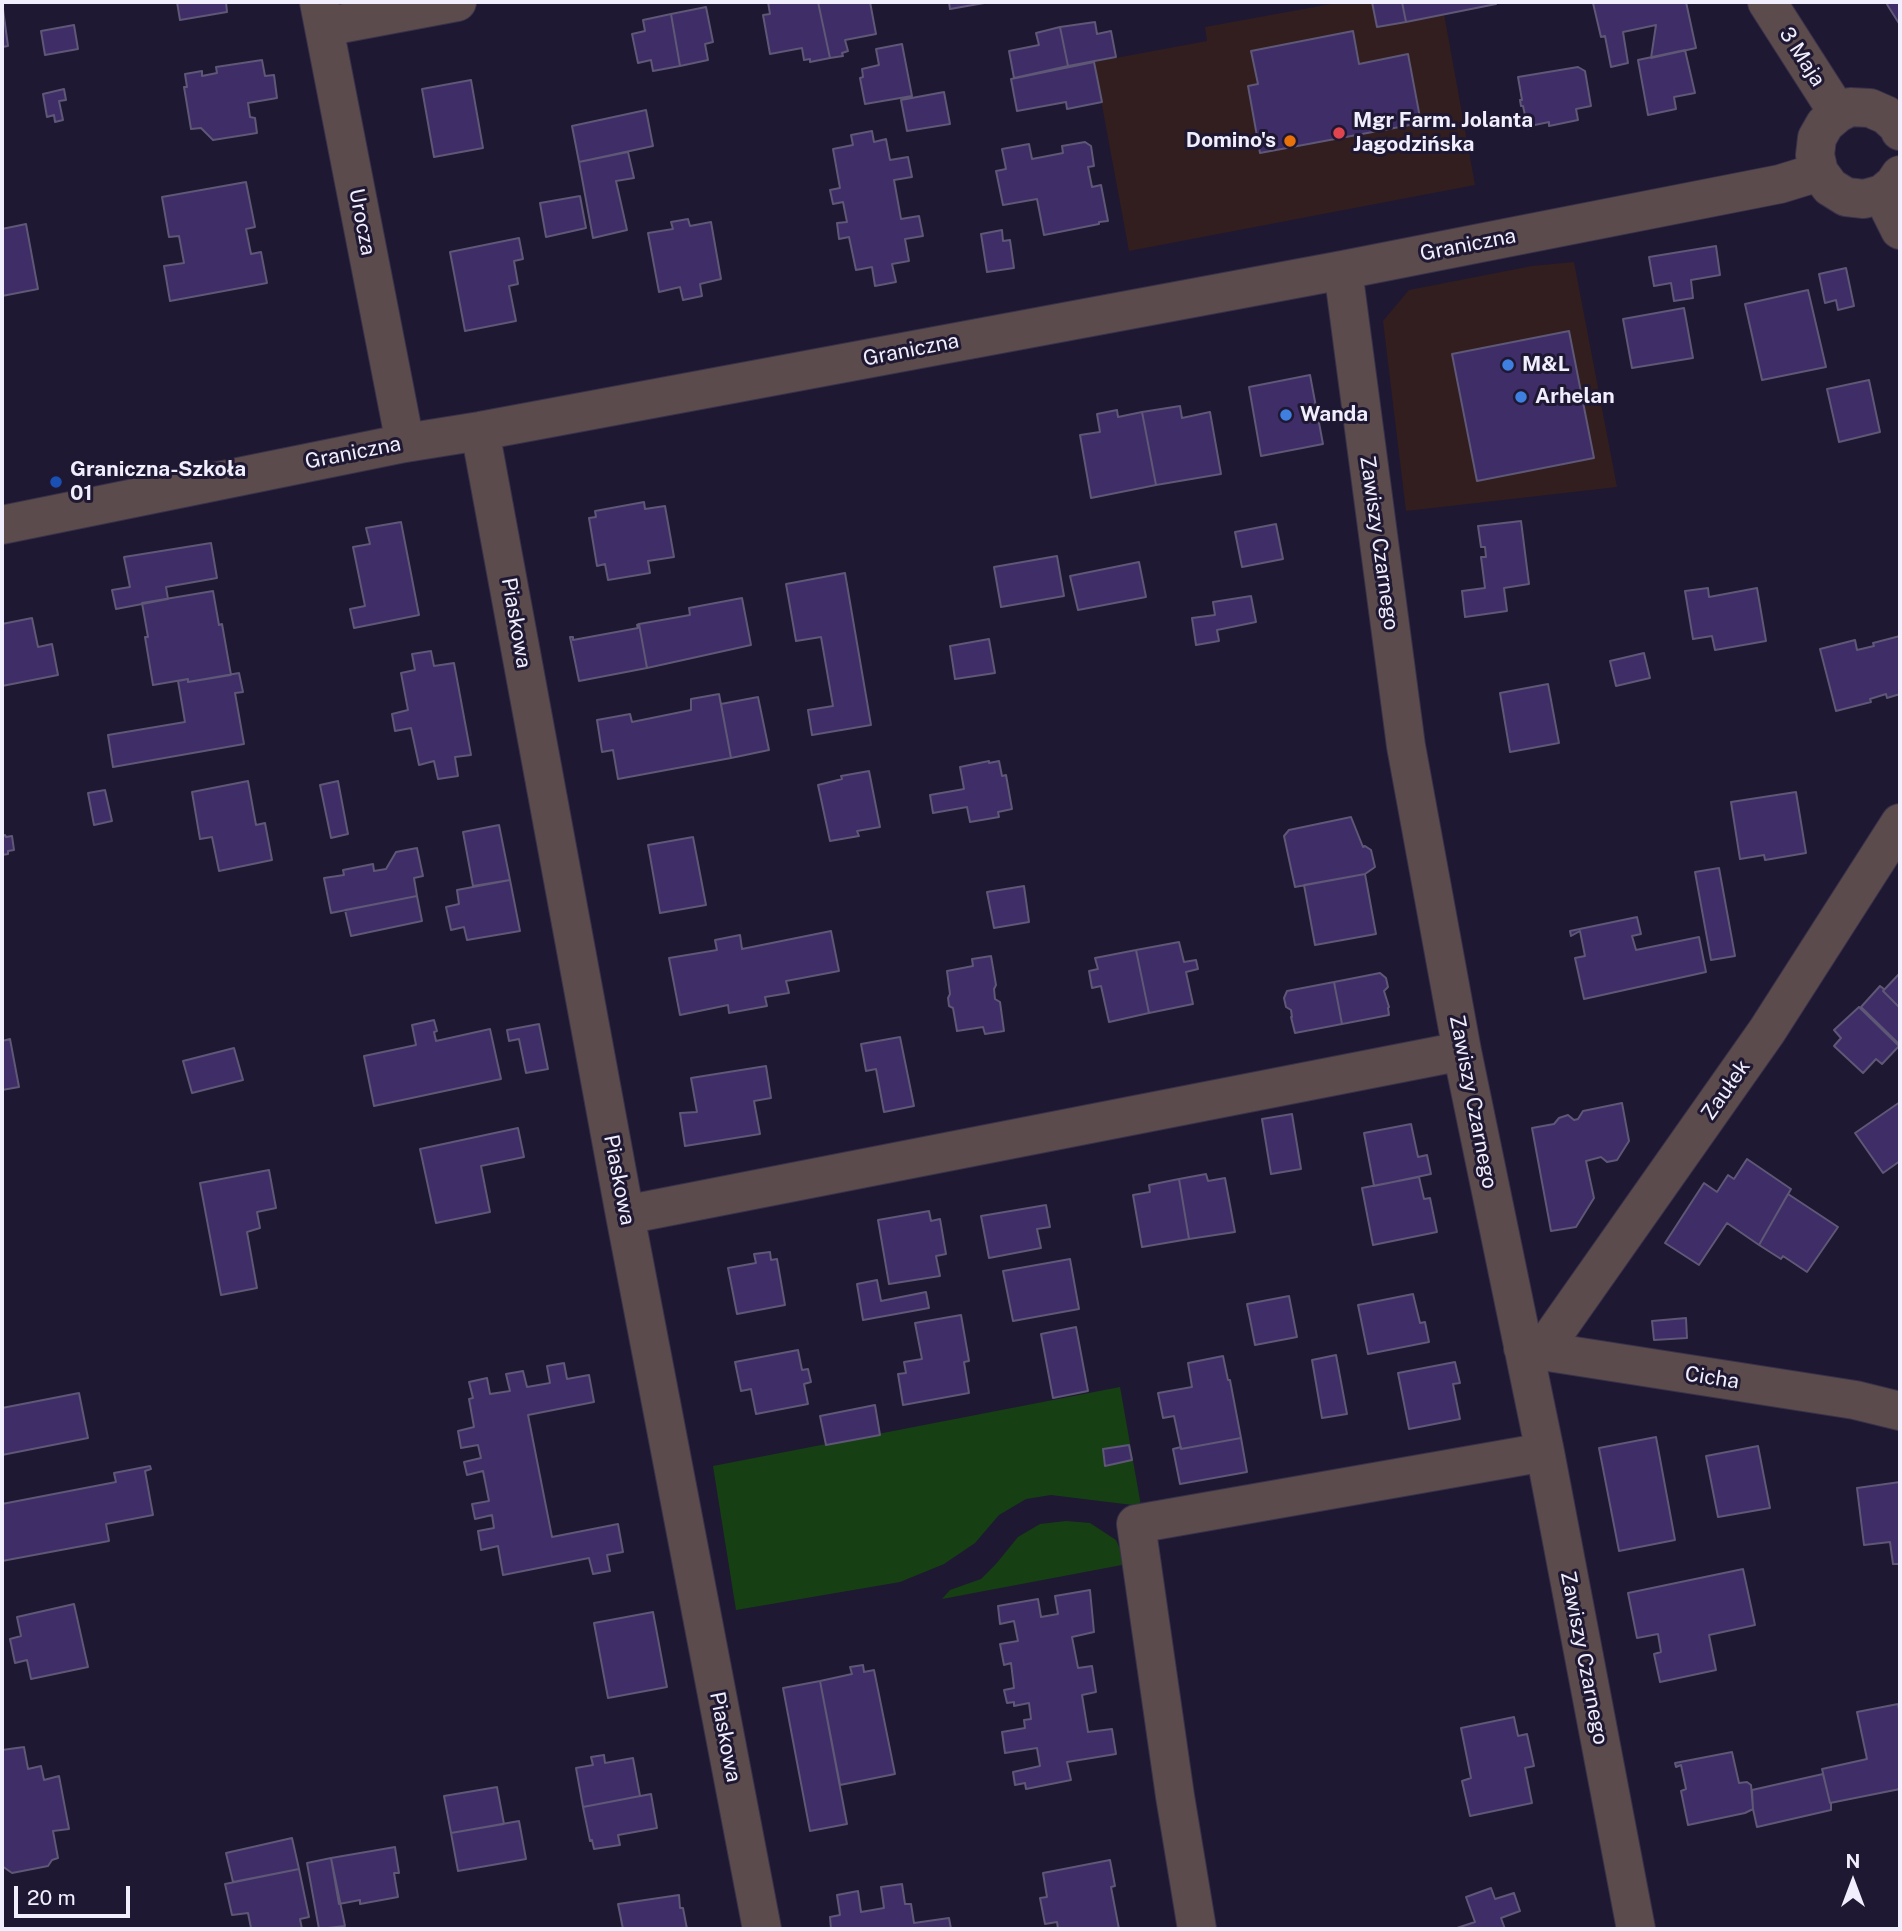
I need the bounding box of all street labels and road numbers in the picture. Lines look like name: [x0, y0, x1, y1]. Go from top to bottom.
street label: 3 Maja: [1774, 23, 1830, 91]
street label: Urocza: [343, 186, 381, 258]
street label: Graniczna: [1418, 223, 1518, 267]
street label: Graniczna: [861, 328, 961, 372]
street label: Graniczna: [303, 431, 403, 475]
street label: Zawiszy Czarnego: [1354, 454, 1404, 632]
street label: Piaskowa: [496, 576, 536, 670]
street label: Zawiszy Czarnego: [1444, 1013, 1502, 1191]
street label: Zaułek: [1696, 1055, 1756, 1125]
street label: Piaskowa: [598, 1133, 640, 1227]
street label: Cicha: [1683, 1361, 1741, 1395]
street label: Zawiszy Czarnego: [1555, 1569, 1613, 1747]
street label: Piaskowa: [704, 1690, 746, 1784]

